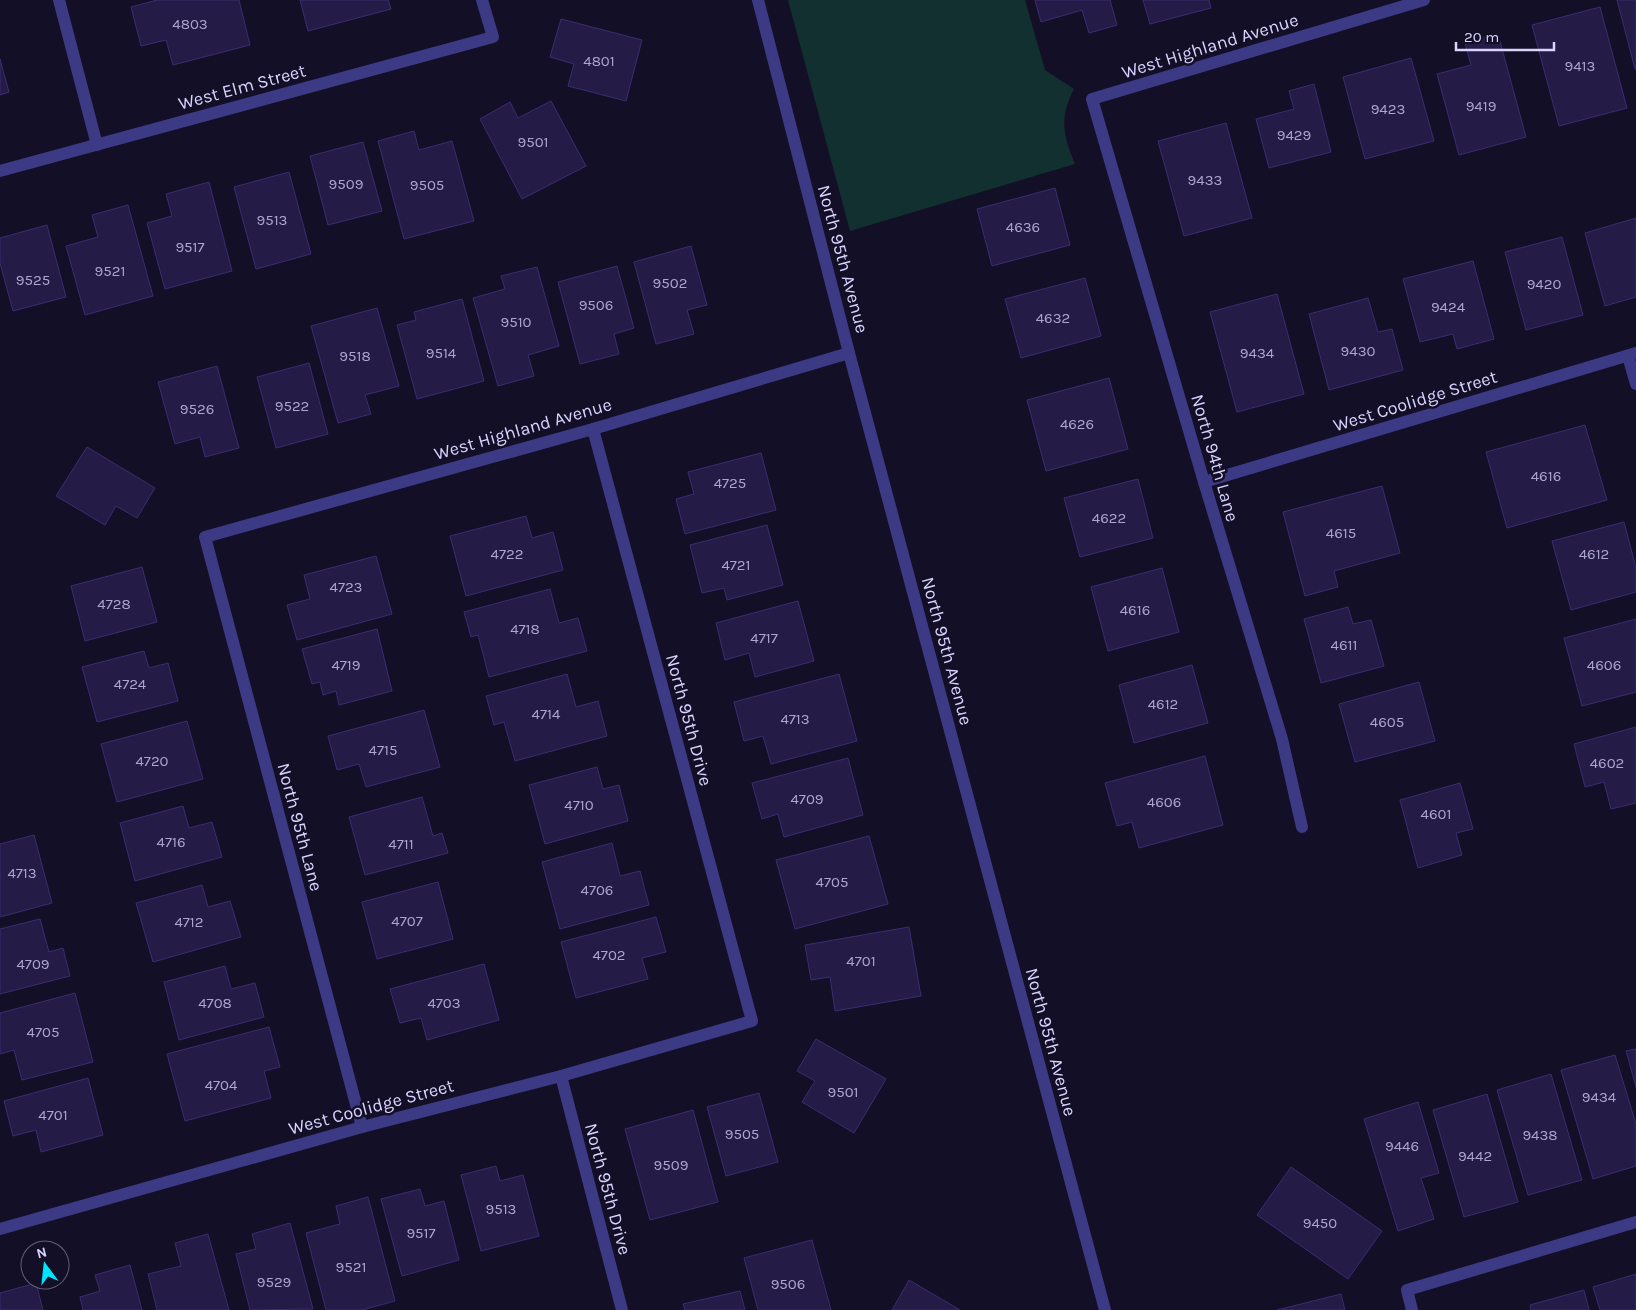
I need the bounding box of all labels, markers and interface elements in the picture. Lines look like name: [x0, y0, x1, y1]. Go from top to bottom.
street label: West Highland Avenue: [1119, 9, 1301, 83]
house number: 4803: [172, 15, 208, 33]
scale bar: [1456, 20, 1554, 52]
text: 20 m: [1464, 28, 1499, 46]
house number: 4801: [583, 52, 615, 70]
house number: 9413: [1565, 57, 1595, 75]
street label: West Elm Street: [176, 59, 308, 115]
house number: 9419: [1466, 97, 1496, 115]
house number: 9423: [1371, 100, 1405, 118]
house number: 9429: [1277, 126, 1311, 144]
house number: 9501: [517, 133, 549, 151]
house number: 9433: [1188, 171, 1222, 189]
house number: 9509: [329, 175, 363, 193]
house number: 9505: [410, 176, 444, 194]
street label: North 95th Avenue: [813, 183, 873, 335]
house number: 9513: [257, 211, 287, 229]
house number: 4636: [1006, 218, 1040, 236]
house number: 9517: [175, 238, 205, 256]
house number: 9521: [95, 262, 125, 280]
house number: 9525: [16, 271, 50, 289]
house number: 9502: [653, 274, 687, 292]
house number: 9420: [1527, 275, 1561, 293]
house number: 9506: [579, 296, 613, 314]
house number: 9424: [1431, 298, 1466, 316]
house number: 4632: [1036, 309, 1070, 327]
house number: 9510: [500, 313, 532, 331]
house number: 9430: [1341, 342, 1376, 360]
house number: 9514: [426, 344, 457, 362]
house number: 9434: [1240, 344, 1275, 362]
house number: 9518: [339, 347, 371, 365]
street label: West Coolidge Street: [1330, 366, 1500, 436]
street label: North 94th Lane: [1186, 392, 1244, 524]
street label: West Highland Avenue: [432, 393, 614, 465]
house number: 9522: [275, 397, 309, 415]
house number: 9526: [180, 400, 214, 418]
house number: 4626: [1060, 415, 1094, 433]
house number: 4616: [1531, 467, 1561, 485]
house number: 4725: [714, 474, 746, 492]
house number: 4622: [1092, 509, 1126, 527]
house number: 4615: [1326, 524, 1356, 542]
house number: 4722: [491, 545, 523, 563]
house number: 4612: [1579, 545, 1609, 563]
house number: 4721: [721, 556, 751, 574]
street label: North 95th Avenue: [917, 575, 977, 727]
house number: 4723: [330, 578, 362, 596]
house number: 4728: [97, 595, 131, 613]
house number: 4616: [1120, 601, 1150, 619]
house number: 4718: [510, 620, 540, 638]
house number: 4717: [750, 629, 778, 647]
house number: 4611: [1331, 636, 1357, 654]
street label: North 95th Drive: [661, 652, 717, 788]
house number: 4719: [331, 656, 361, 674]
house number: 4606: [1587, 656, 1621, 674]
house number: 4724: [114, 675, 147, 693]
house number: 4612: [1148, 695, 1178, 713]
house number: 4714: [532, 705, 561, 723]
house number: 4713: [780, 710, 810, 728]
house number: 4605: [1370, 713, 1404, 731]
house number: 4715: [369, 741, 397, 759]
house number: 4720: [135, 752, 169, 770]
house number: 4602: [1590, 754, 1624, 772]
street label: North 95th Lane: [272, 761, 328, 893]
house number: 4709: [790, 790, 824, 808]
house number: 4606: [1147, 793, 1181, 811]
house number: 4710: [564, 796, 594, 814]
house number: 4601: [1421, 805, 1451, 823]
house number: 4716: [157, 833, 185, 851]
house number: 4711: [388, 835, 414, 853]
house number: 4713: [7, 864, 37, 882]
house number: 4705: [816, 873, 848, 891]
house number: 4706: [581, 881, 613, 899]
house number: 4707: [391, 912, 423, 930]
house number: 4712: [174, 913, 204, 931]
house number: 4702: [592, 946, 626, 964]
house number: 4701: [846, 952, 876, 970]
house number: 4709: [16, 955, 50, 973]
street label: North 95th Avenue: [1021, 966, 1081, 1118]
house number: 4708: [198, 994, 232, 1012]
house number: 4703: [427, 994, 461, 1012]
house number: 4705: [27, 1023, 59, 1041]
street label: West Coolidge Street: [286, 1074, 456, 1140]
house number: 4704: [205, 1076, 238, 1094]
house number: 9501: [827, 1083, 859, 1101]
house number: 9434: [1582, 1088, 1617, 1106]
house number: 4701: [38, 1106, 68, 1124]
street label: North 95th Drive: [580, 1121, 636, 1257]
house number: 9505: [725, 1125, 759, 1143]
house number: 9438: [1522, 1126, 1558, 1144]
house number: 9446: [1385, 1137, 1419, 1155]
house number: 9442: [1458, 1147, 1492, 1165]
house number: 9509: [654, 1156, 688, 1174]
house number: 9513: [486, 1200, 516, 1218]
house number: 9450: [1303, 1214, 1337, 1232]
house number: 9517: [406, 1224, 436, 1242]
north arrow: [20, 1240, 70, 1290]
text: N: [35, 1243, 49, 1262]
house number: 9521: [336, 1258, 366, 1276]
house number: 9529: [257, 1273, 291, 1291]
house number: 9506: [771, 1275, 805, 1293]

